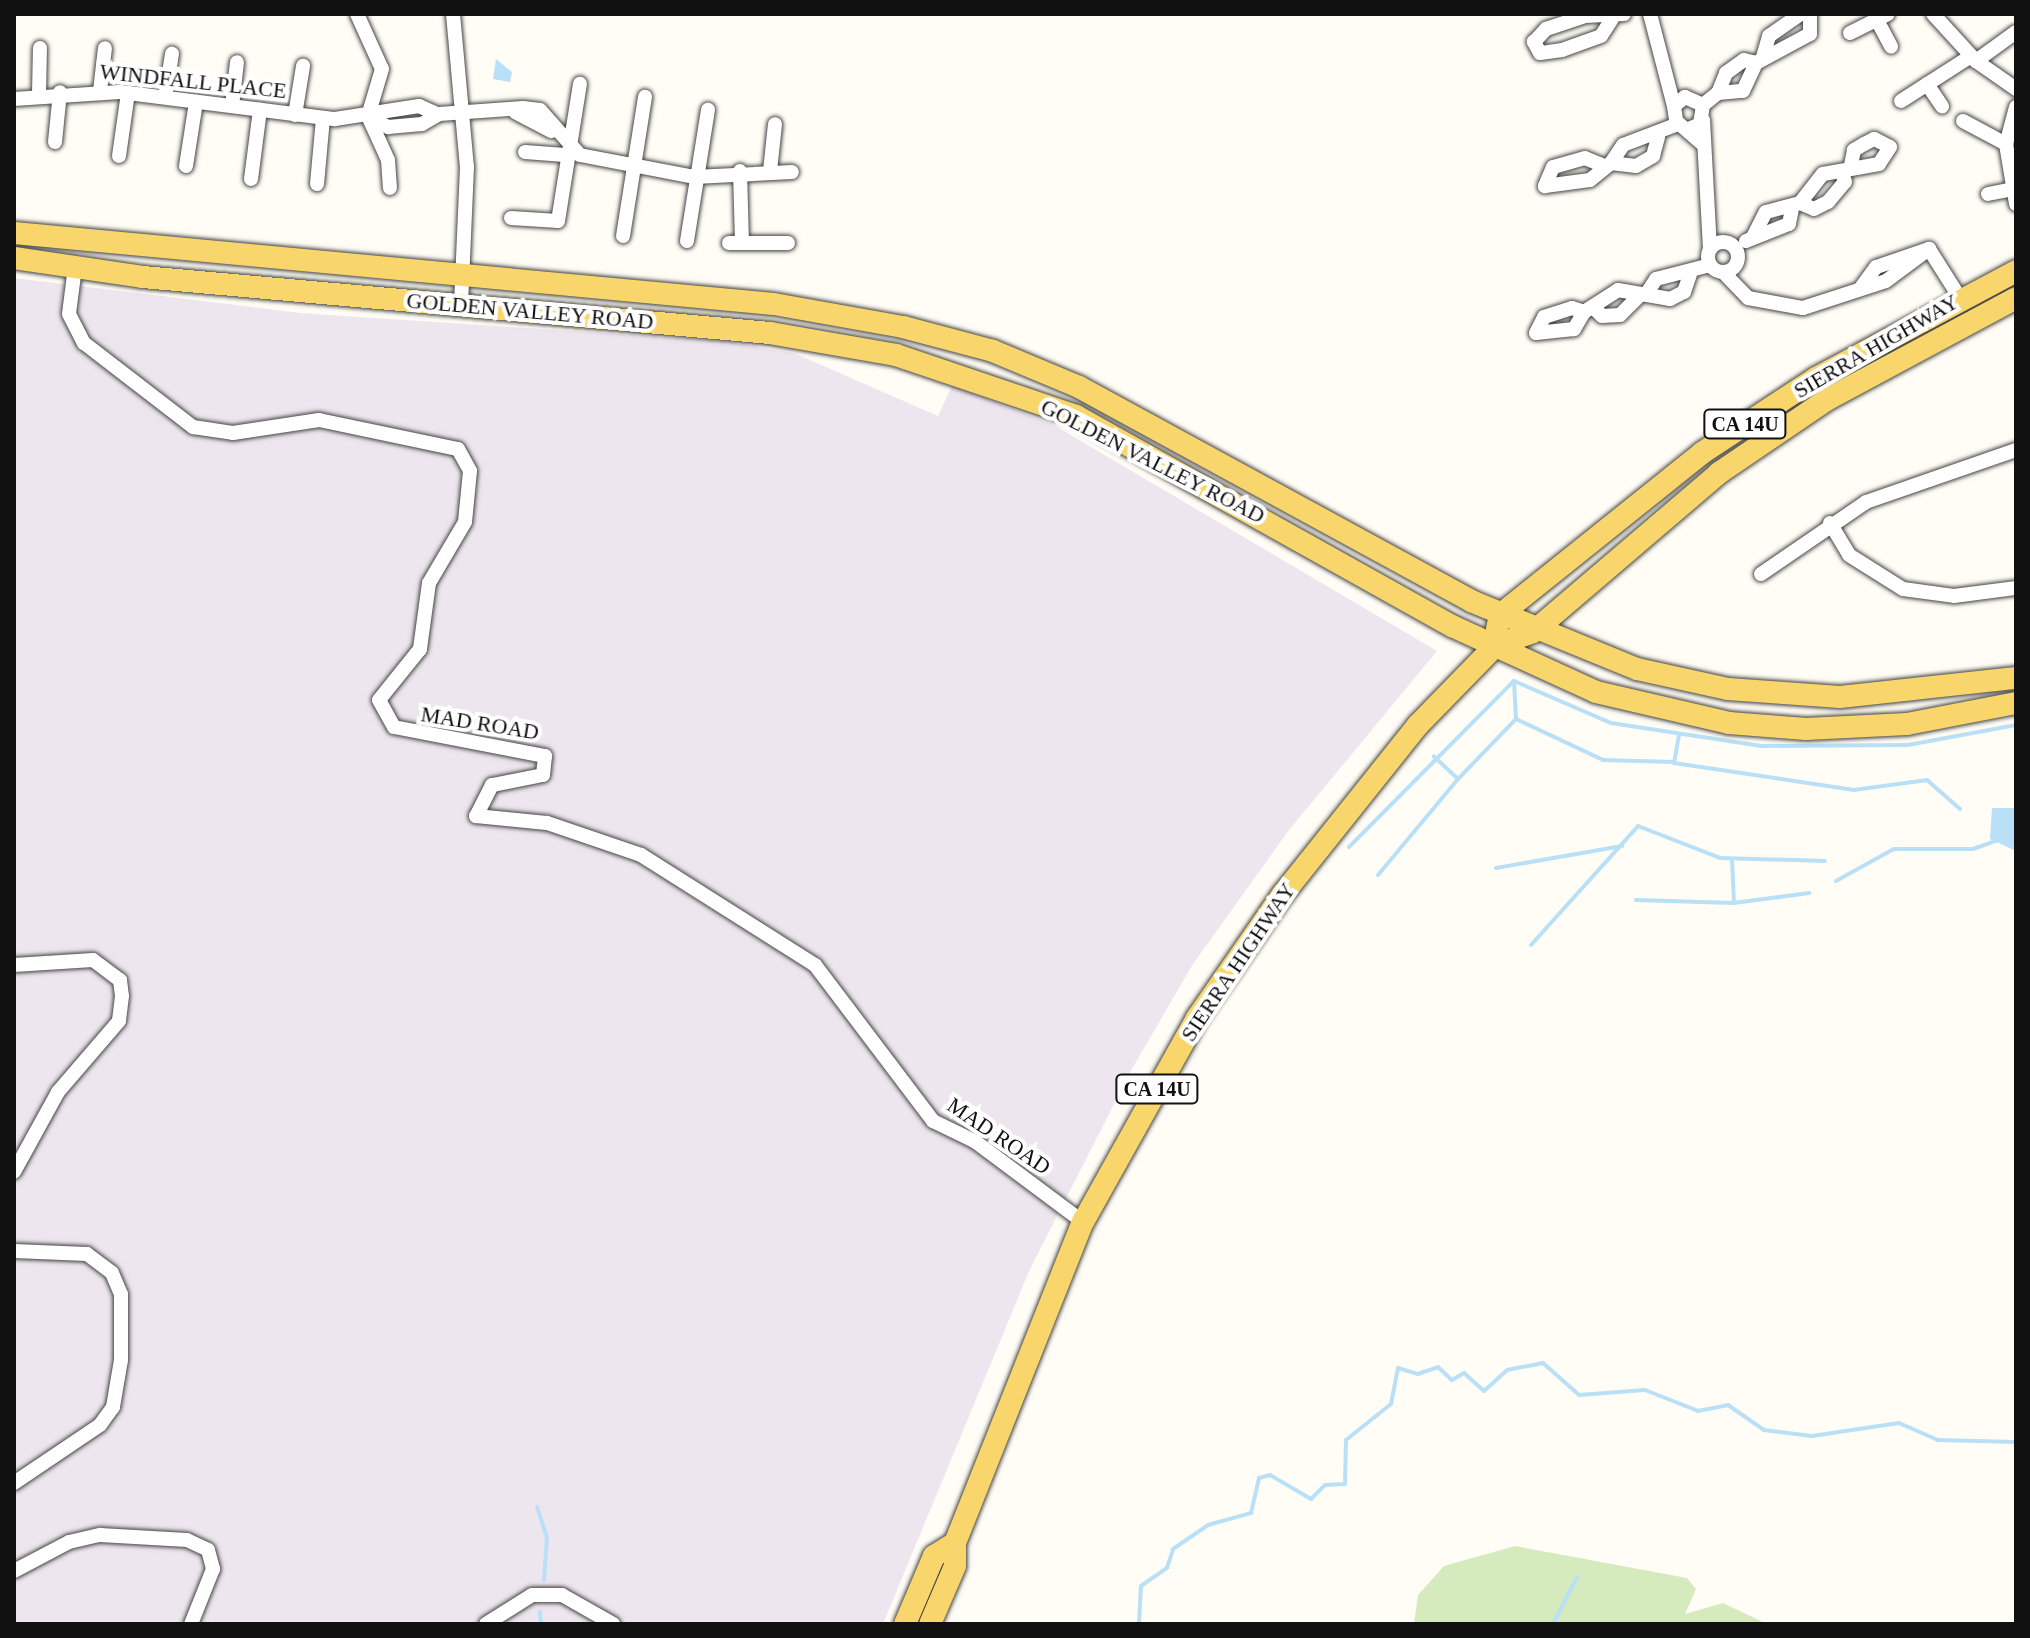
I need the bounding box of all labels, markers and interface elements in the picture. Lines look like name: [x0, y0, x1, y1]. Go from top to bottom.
street label: WINDFALL PLACE: [98, 58, 288, 104]
street label: GOLDEN VALLEY ROAD: [405, 287, 655, 335]
street label: SIERRA HIGHWAY: [1789, 288, 1963, 404]
street label: GOLDEN VALLEY ROAD: [1036, 393, 1270, 529]
road number: CA 14U: [1701, 408, 1789, 440]
street label: MAD ROAD: [419, 701, 541, 745]
street label: SIERRA HIGHWAY: [1175, 877, 1301, 1047]
road number: CA 14U: [1113, 1073, 1201, 1105]
street label: MAD ROAD: [942, 1092, 1056, 1180]

